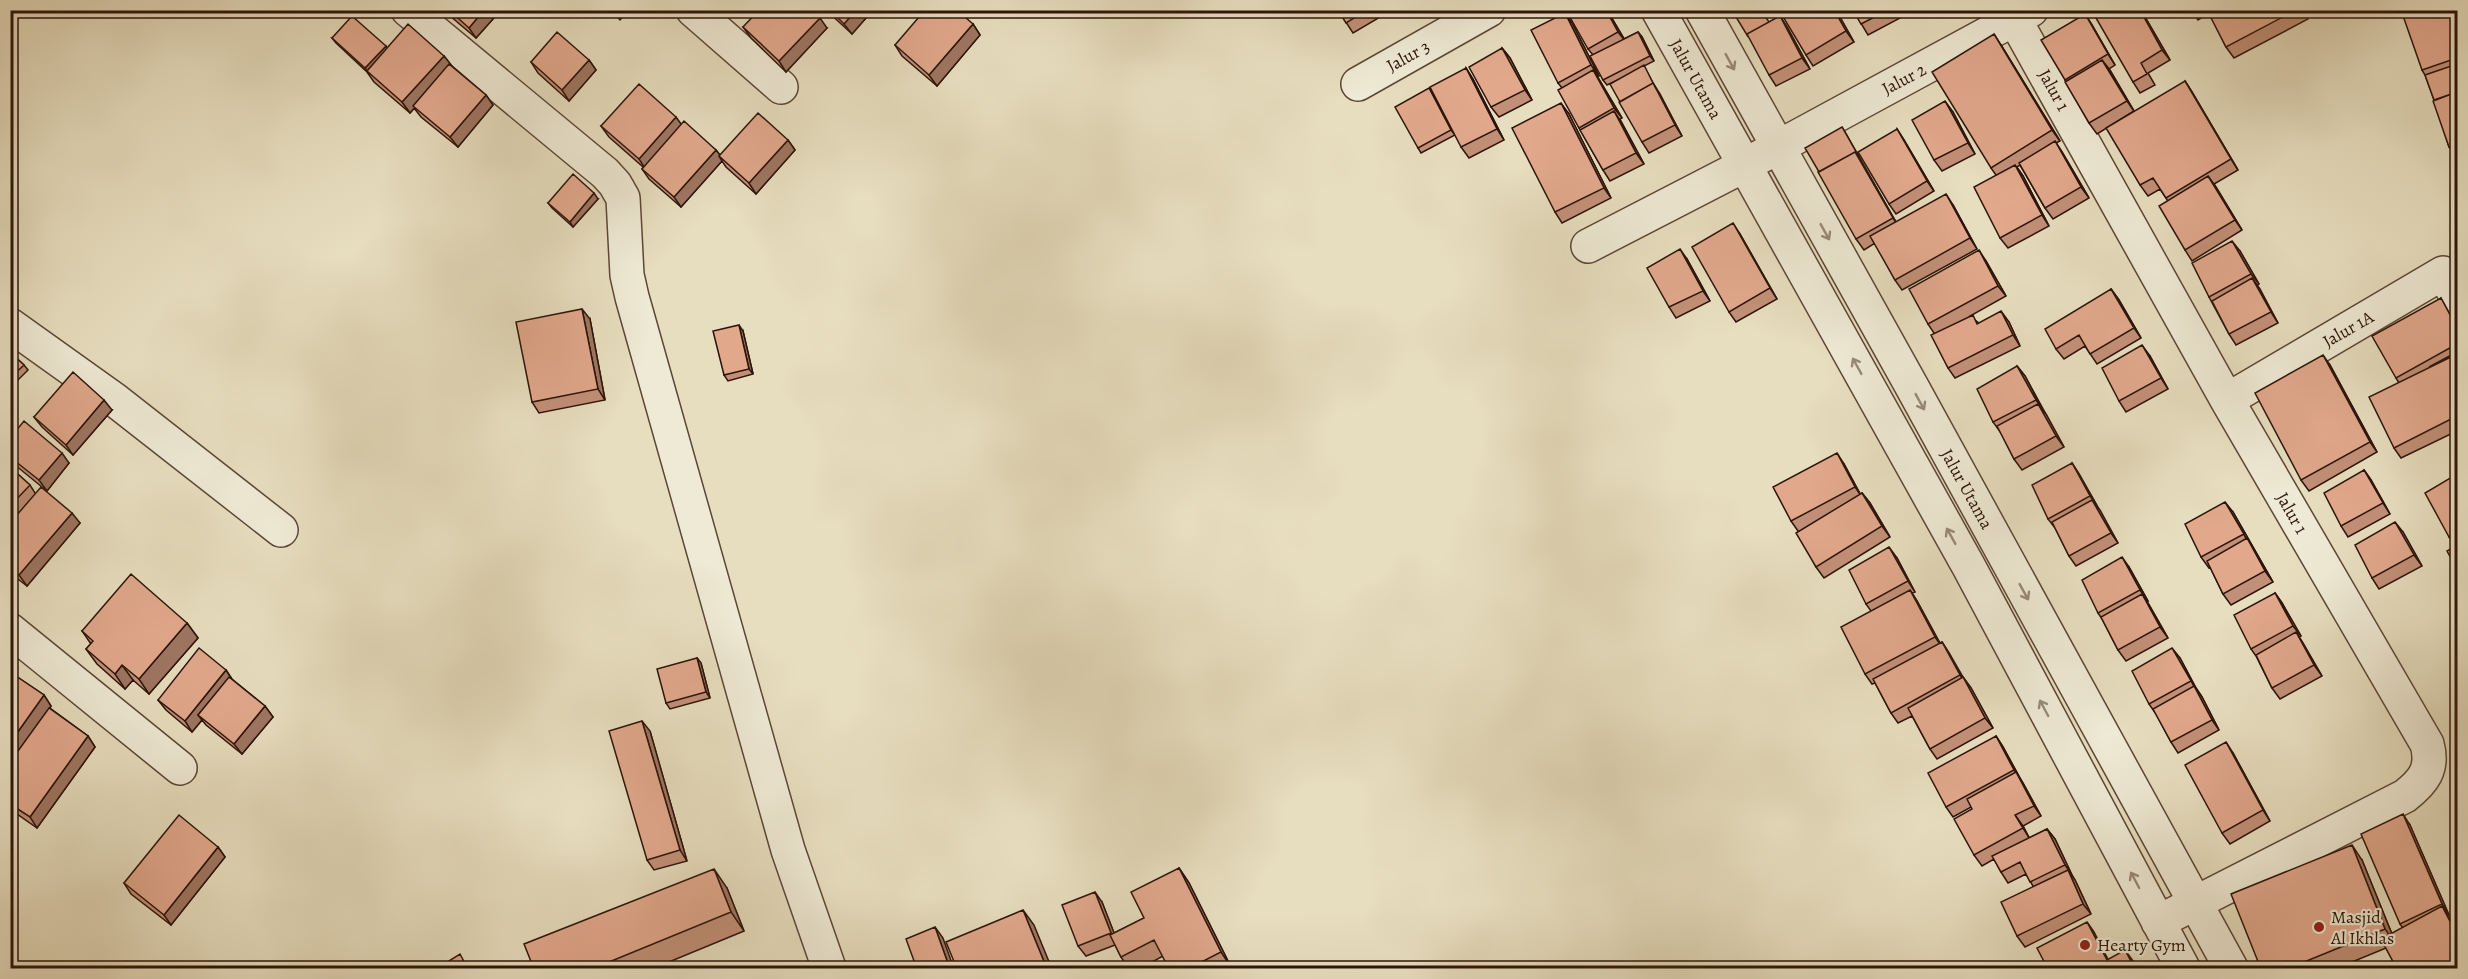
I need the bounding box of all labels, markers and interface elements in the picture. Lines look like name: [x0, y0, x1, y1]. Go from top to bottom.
street label: Jalur 3: [1382, 34, 1434, 78]
street label: Jalur Utama: [1664, 35, 1728, 124]
one-way arrow: [1725, 52, 1736, 70]
street label: Jalur 2: [1878, 57, 1931, 101]
street label: Jalur 1: [2033, 65, 2075, 115]
one-way arrow: [1819, 223, 1831, 240]
street label: Jalur 1A: [2318, 305, 2378, 353]
one-way arrow: [1850, 357, 1862, 374]
one-way arrow: [1914, 393, 1926, 410]
street label: Jalur Utama: [1935, 445, 1999, 534]
street label: Jalur 1: [2270, 488, 2314, 538]
one-way arrow: [1945, 528, 1957, 545]
one-way arrow: [2019, 582, 2030, 600]
one-way arrow: [2038, 699, 2049, 717]
one-way arrow: [2129, 872, 2141, 889]
place label: Masjid Al Ikhlas: [2330, 905, 2394, 950]
marker: Masjid Al Ikhlas: [2312, 920, 2326, 934]
place label: Hearty Gym: [2097, 933, 2186, 957]
marker: Hearty Gym: [2078, 938, 2092, 952]

